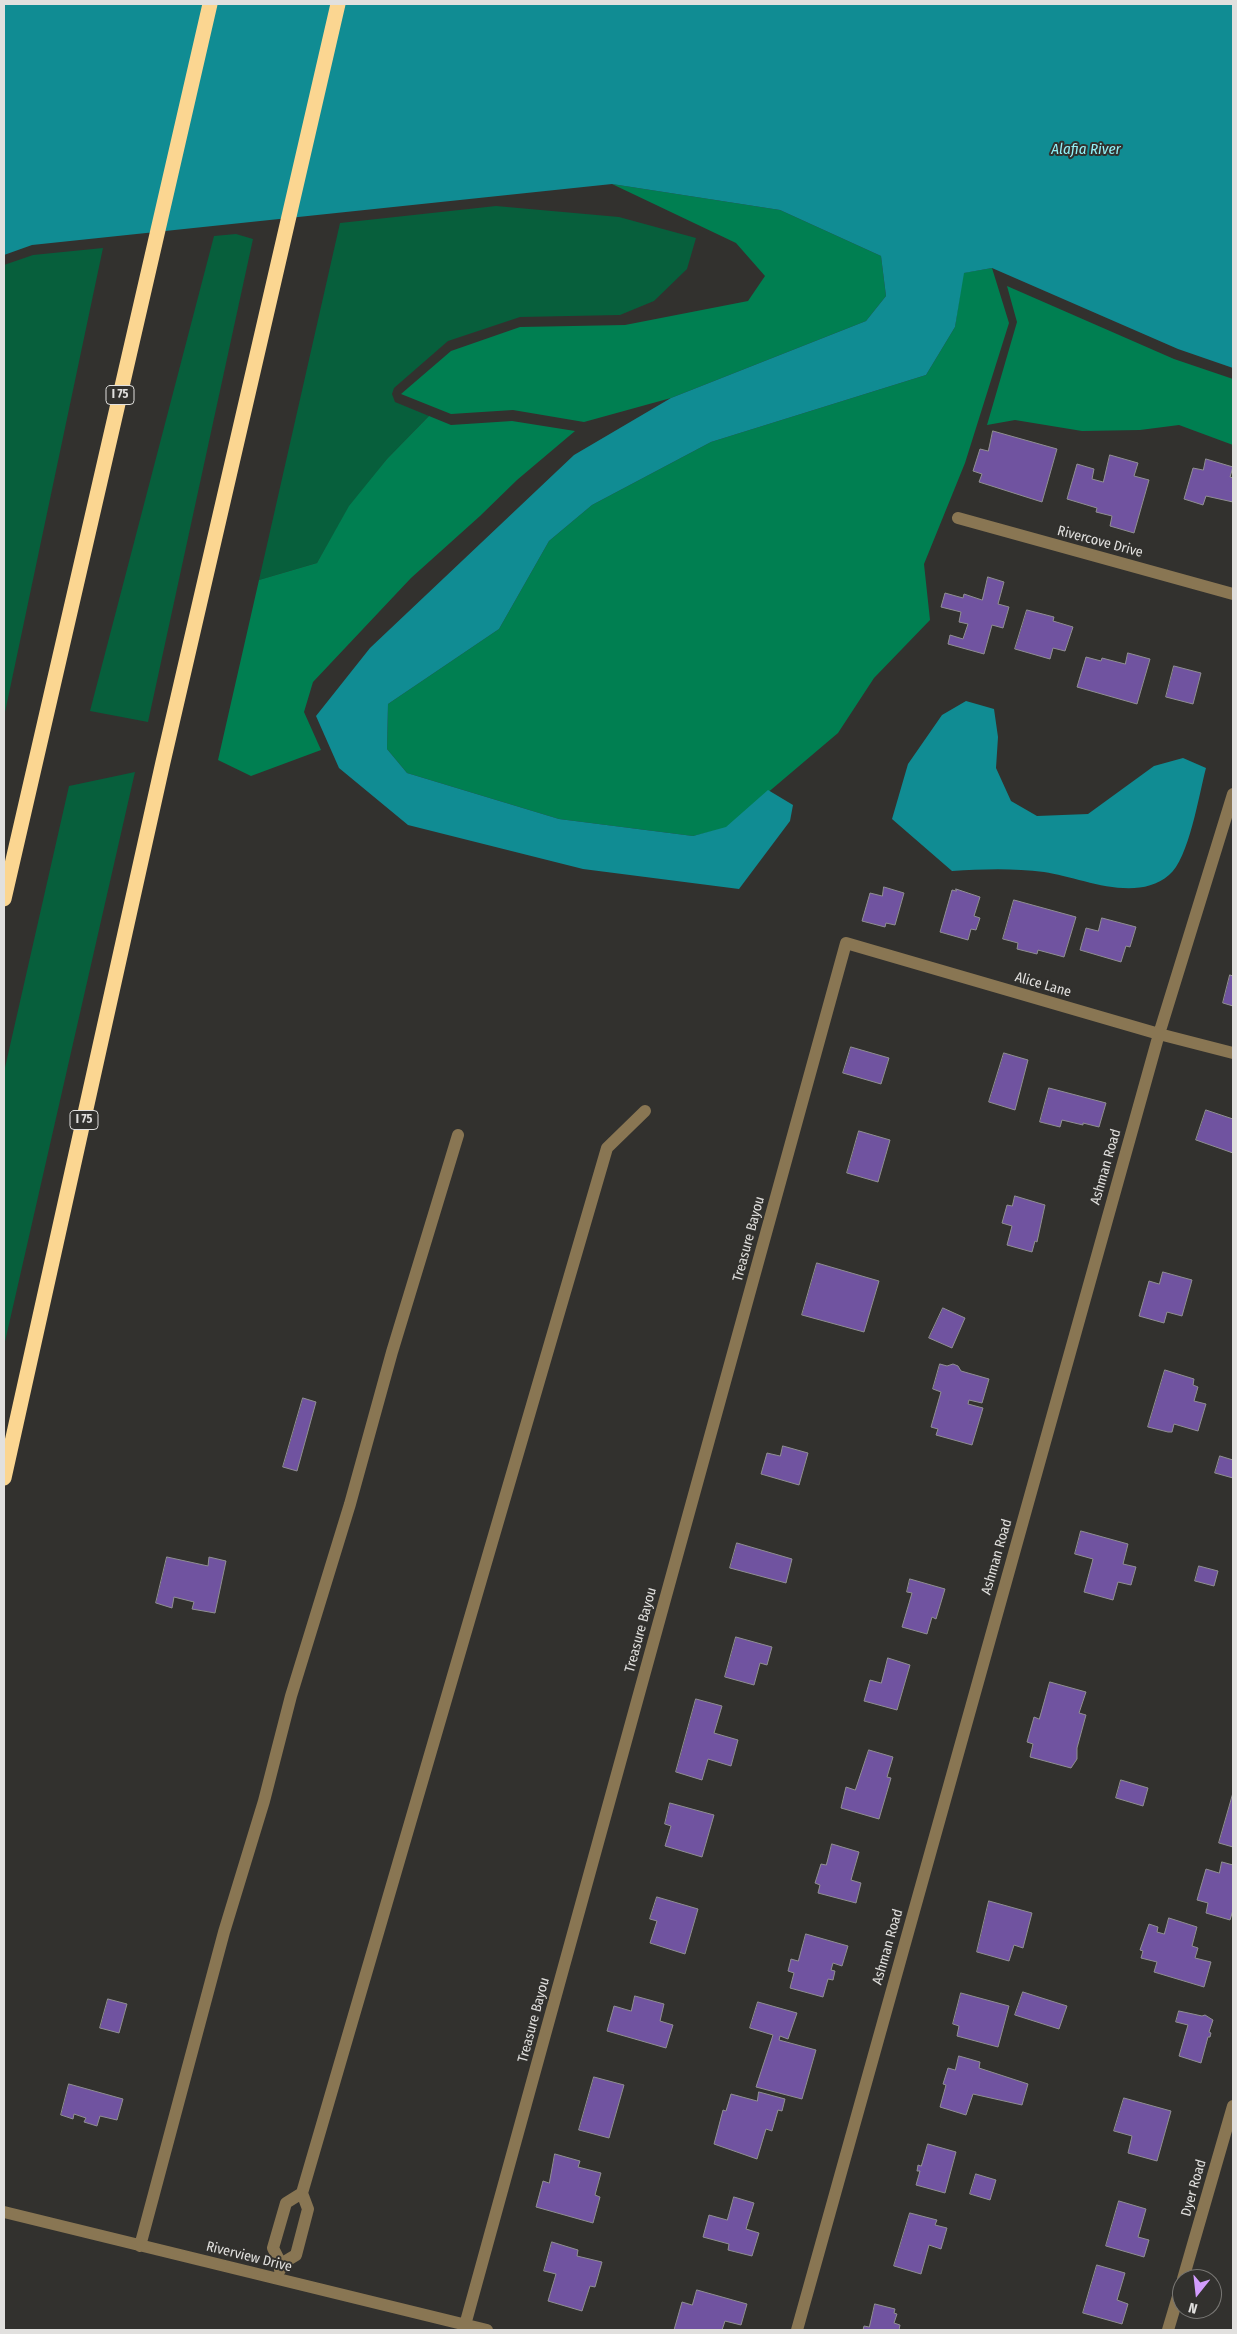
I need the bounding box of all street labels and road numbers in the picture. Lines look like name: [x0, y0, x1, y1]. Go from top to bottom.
road number: I 75: [106, 386, 134, 404]
street label: Rivercove Drive: [1055, 523, 1145, 561]
street label: Alice Lane: [1013, 969, 1073, 1001]
road number: I 75: [70, 1110, 98, 1130]
street label: Ashman Road: [1087, 1127, 1125, 1207]
street label: Treasure Bayou: [730, 1195, 768, 1283]
street label: Ashman Road: [978, 1517, 1016, 1597]
street label: Treasure Bayou: [622, 1586, 660, 1674]
street label: Ashman Road: [869, 1907, 907, 1987]
street label: Treasure Bayou: [515, 1976, 553, 2064]
street label: Dyer Road: [1178, 2158, 1210, 2218]
street label: Riverview Drive: [204, 2238, 294, 2276]

